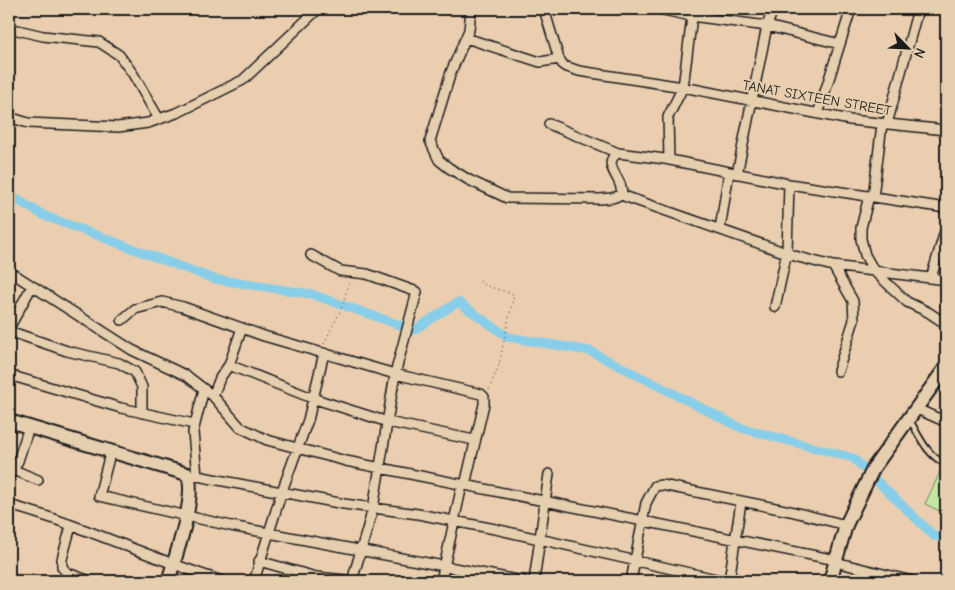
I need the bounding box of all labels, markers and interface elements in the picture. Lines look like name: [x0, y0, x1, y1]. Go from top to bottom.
north arrow: [882, 22, 932, 72]
text: N: [910, 45, 929, 61]
street label: TANAT SIXTEEN STREET: [741, 77, 893, 120]

